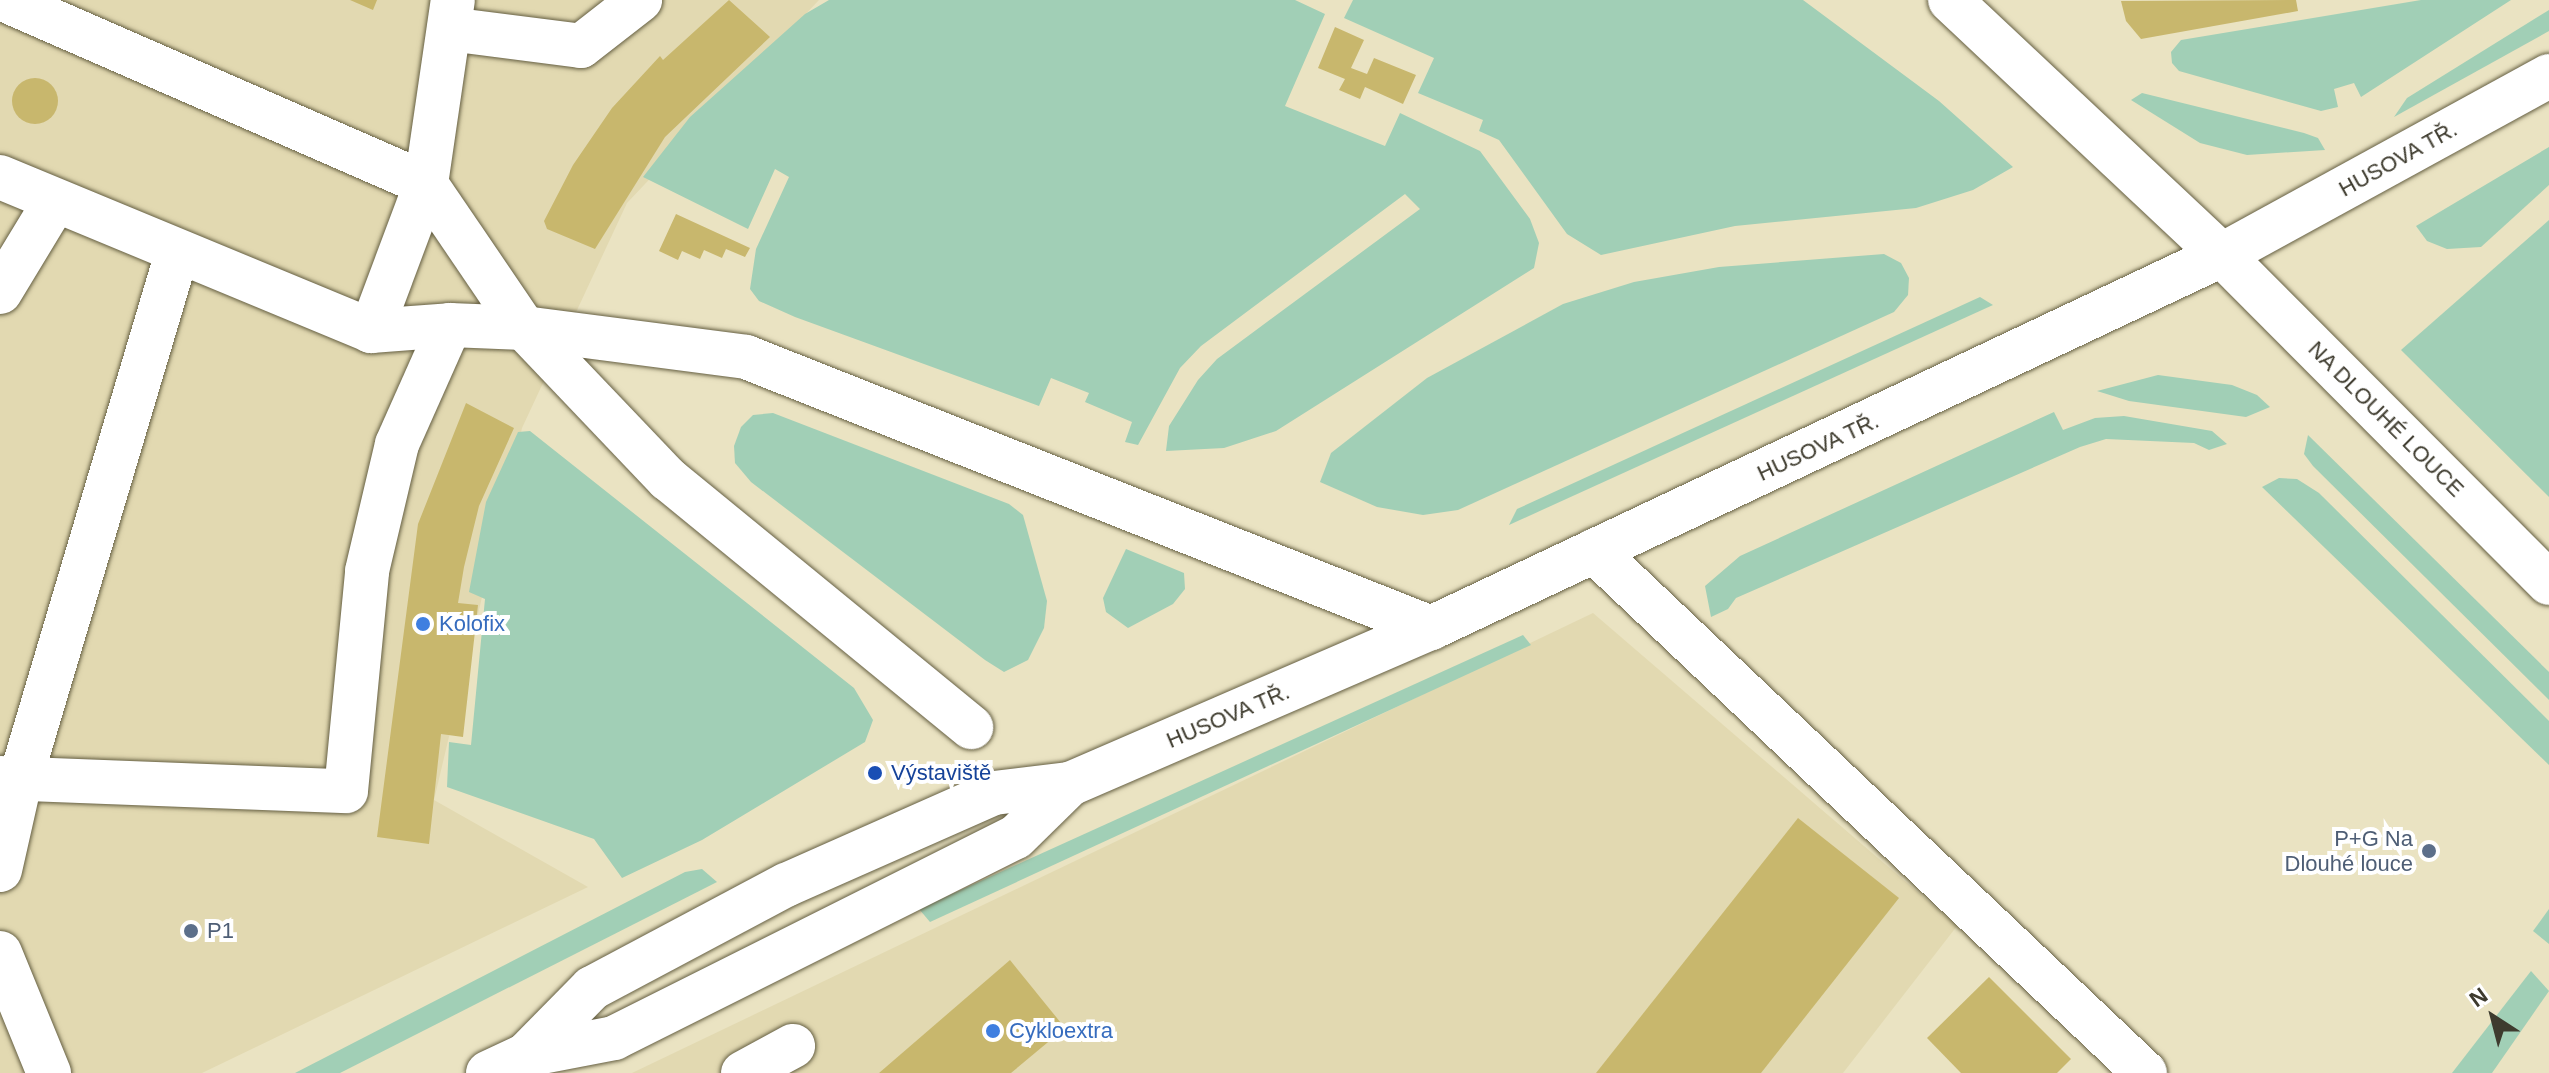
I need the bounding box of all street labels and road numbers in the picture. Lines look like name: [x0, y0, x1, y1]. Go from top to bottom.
street label: HUSOVA TŘ.: [2334, 115, 2462, 203]
street label: NA DLOUHÉ LOUCE: [2302, 335, 2470, 503]
street label: HUSOVA TŘ.: [1752, 407, 1884, 487]
street label: HUSOVA TŘ.: [1162, 678, 1294, 754]

